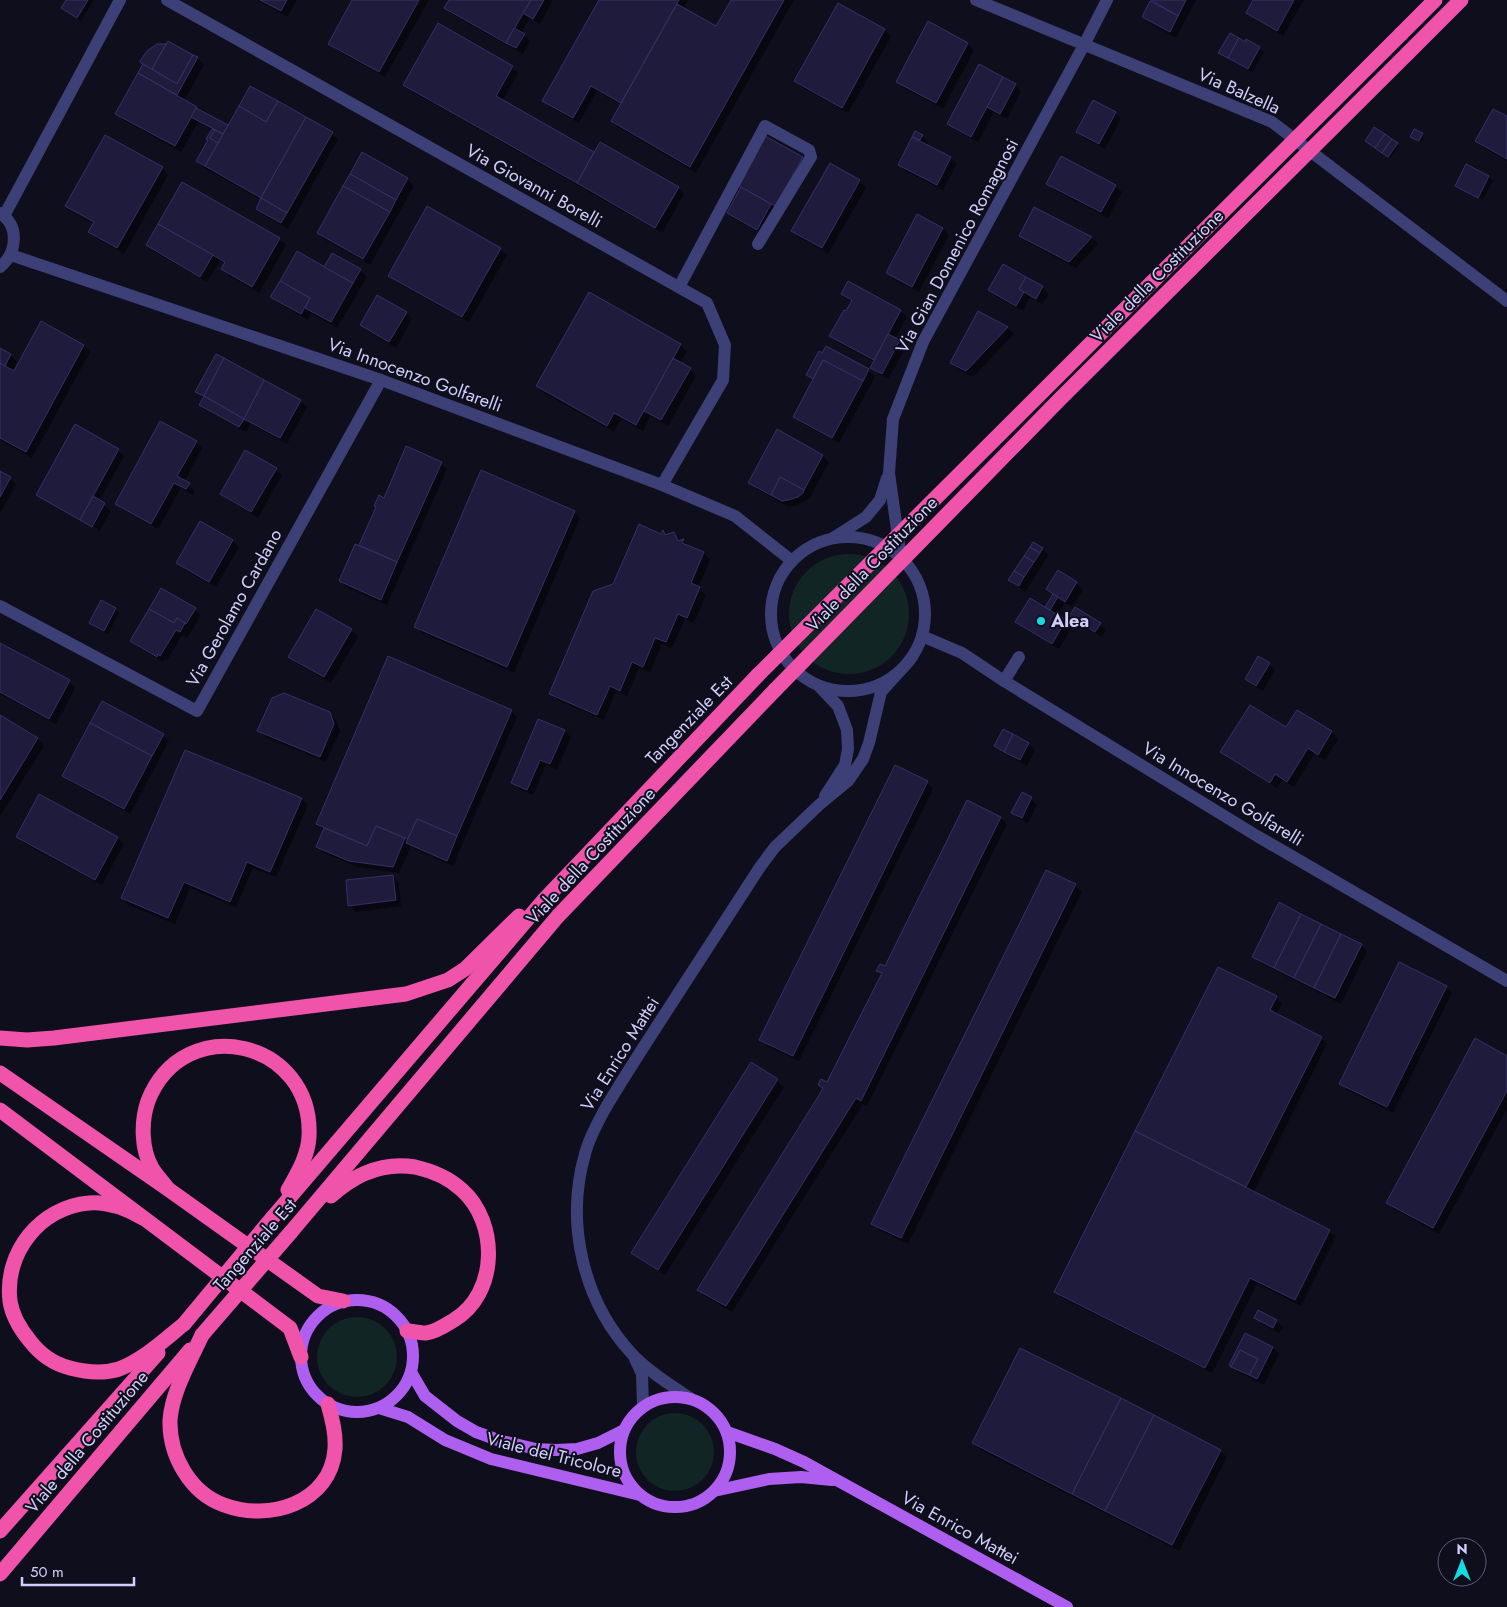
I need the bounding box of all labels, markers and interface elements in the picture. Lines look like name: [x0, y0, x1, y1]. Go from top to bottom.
street label: Via Balzella: [1194, 61, 1284, 121]
street label: Via Gian Domenico Romagnosi: [889, 134, 1025, 358]
street label: Via Giovanni Borelli: [461, 138, 607, 234]
street label: Viale della Costituzione: [1084, 203, 1230, 349]
street label: Via Innocenzo Golfarelli: [324, 331, 506, 419]
street label: Viale della Costituzione: [800, 490, 944, 638]
street label: Via Gerolamo Cardano: [180, 524, 288, 692]
place label: Alea: [1050, 608, 1089, 634]
marker: Alea: [1035, 615, 1047, 627]
street label: Tangenziale Est: [640, 669, 739, 771]
street label: Via Innocenzo Golfarelli: [1137, 735, 1309, 853]
street label: Viale della Costituzione: [520, 781, 662, 931]
street label: Via Enrico Mattei: [574, 992, 666, 1116]
street label: Tangenziale Est: [207, 1192, 303, 1297]
street label: Viale della Costituzione: [19, 1365, 155, 1519]
street label: Viale del Tricolore: [484, 1426, 624, 1484]
street label: Via Enrico Mattei: [897, 1485, 1023, 1571]
north arrow: [1437, 1537, 1487, 1587]
text: N: [1456, 1539, 1468, 1559]
scale bar: [22, 1554, 135, 1586]
text: 50 m: [30, 1561, 64, 1583]

